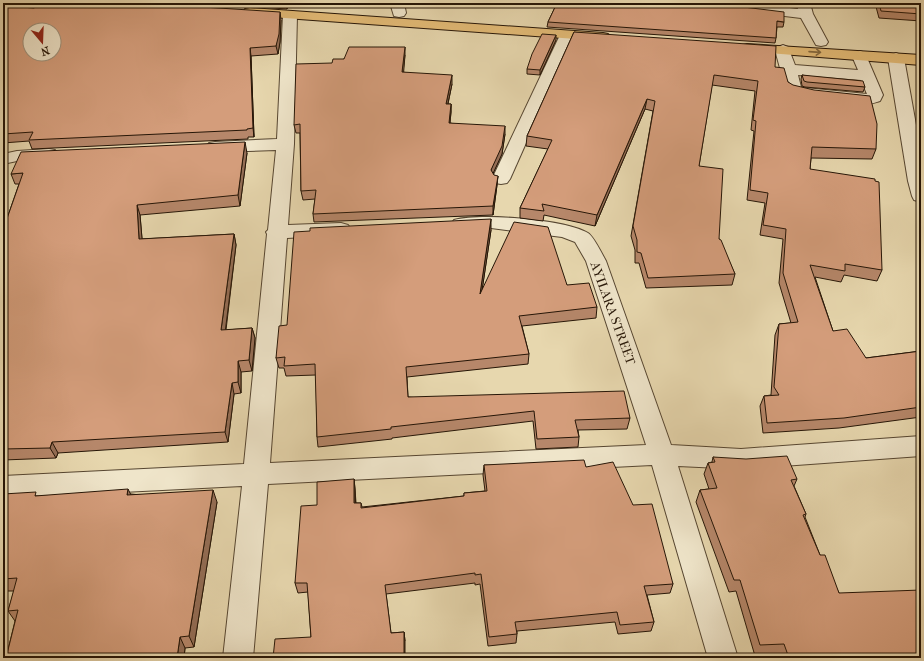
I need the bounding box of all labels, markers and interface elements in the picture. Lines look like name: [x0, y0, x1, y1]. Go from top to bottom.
north arrow: [22, 22, 62, 62]
text: N: [38, 43, 51, 59]
one-way arrow: [808, 49, 821, 56]
street label: AYILARA STREET: [587, 258, 639, 367]

